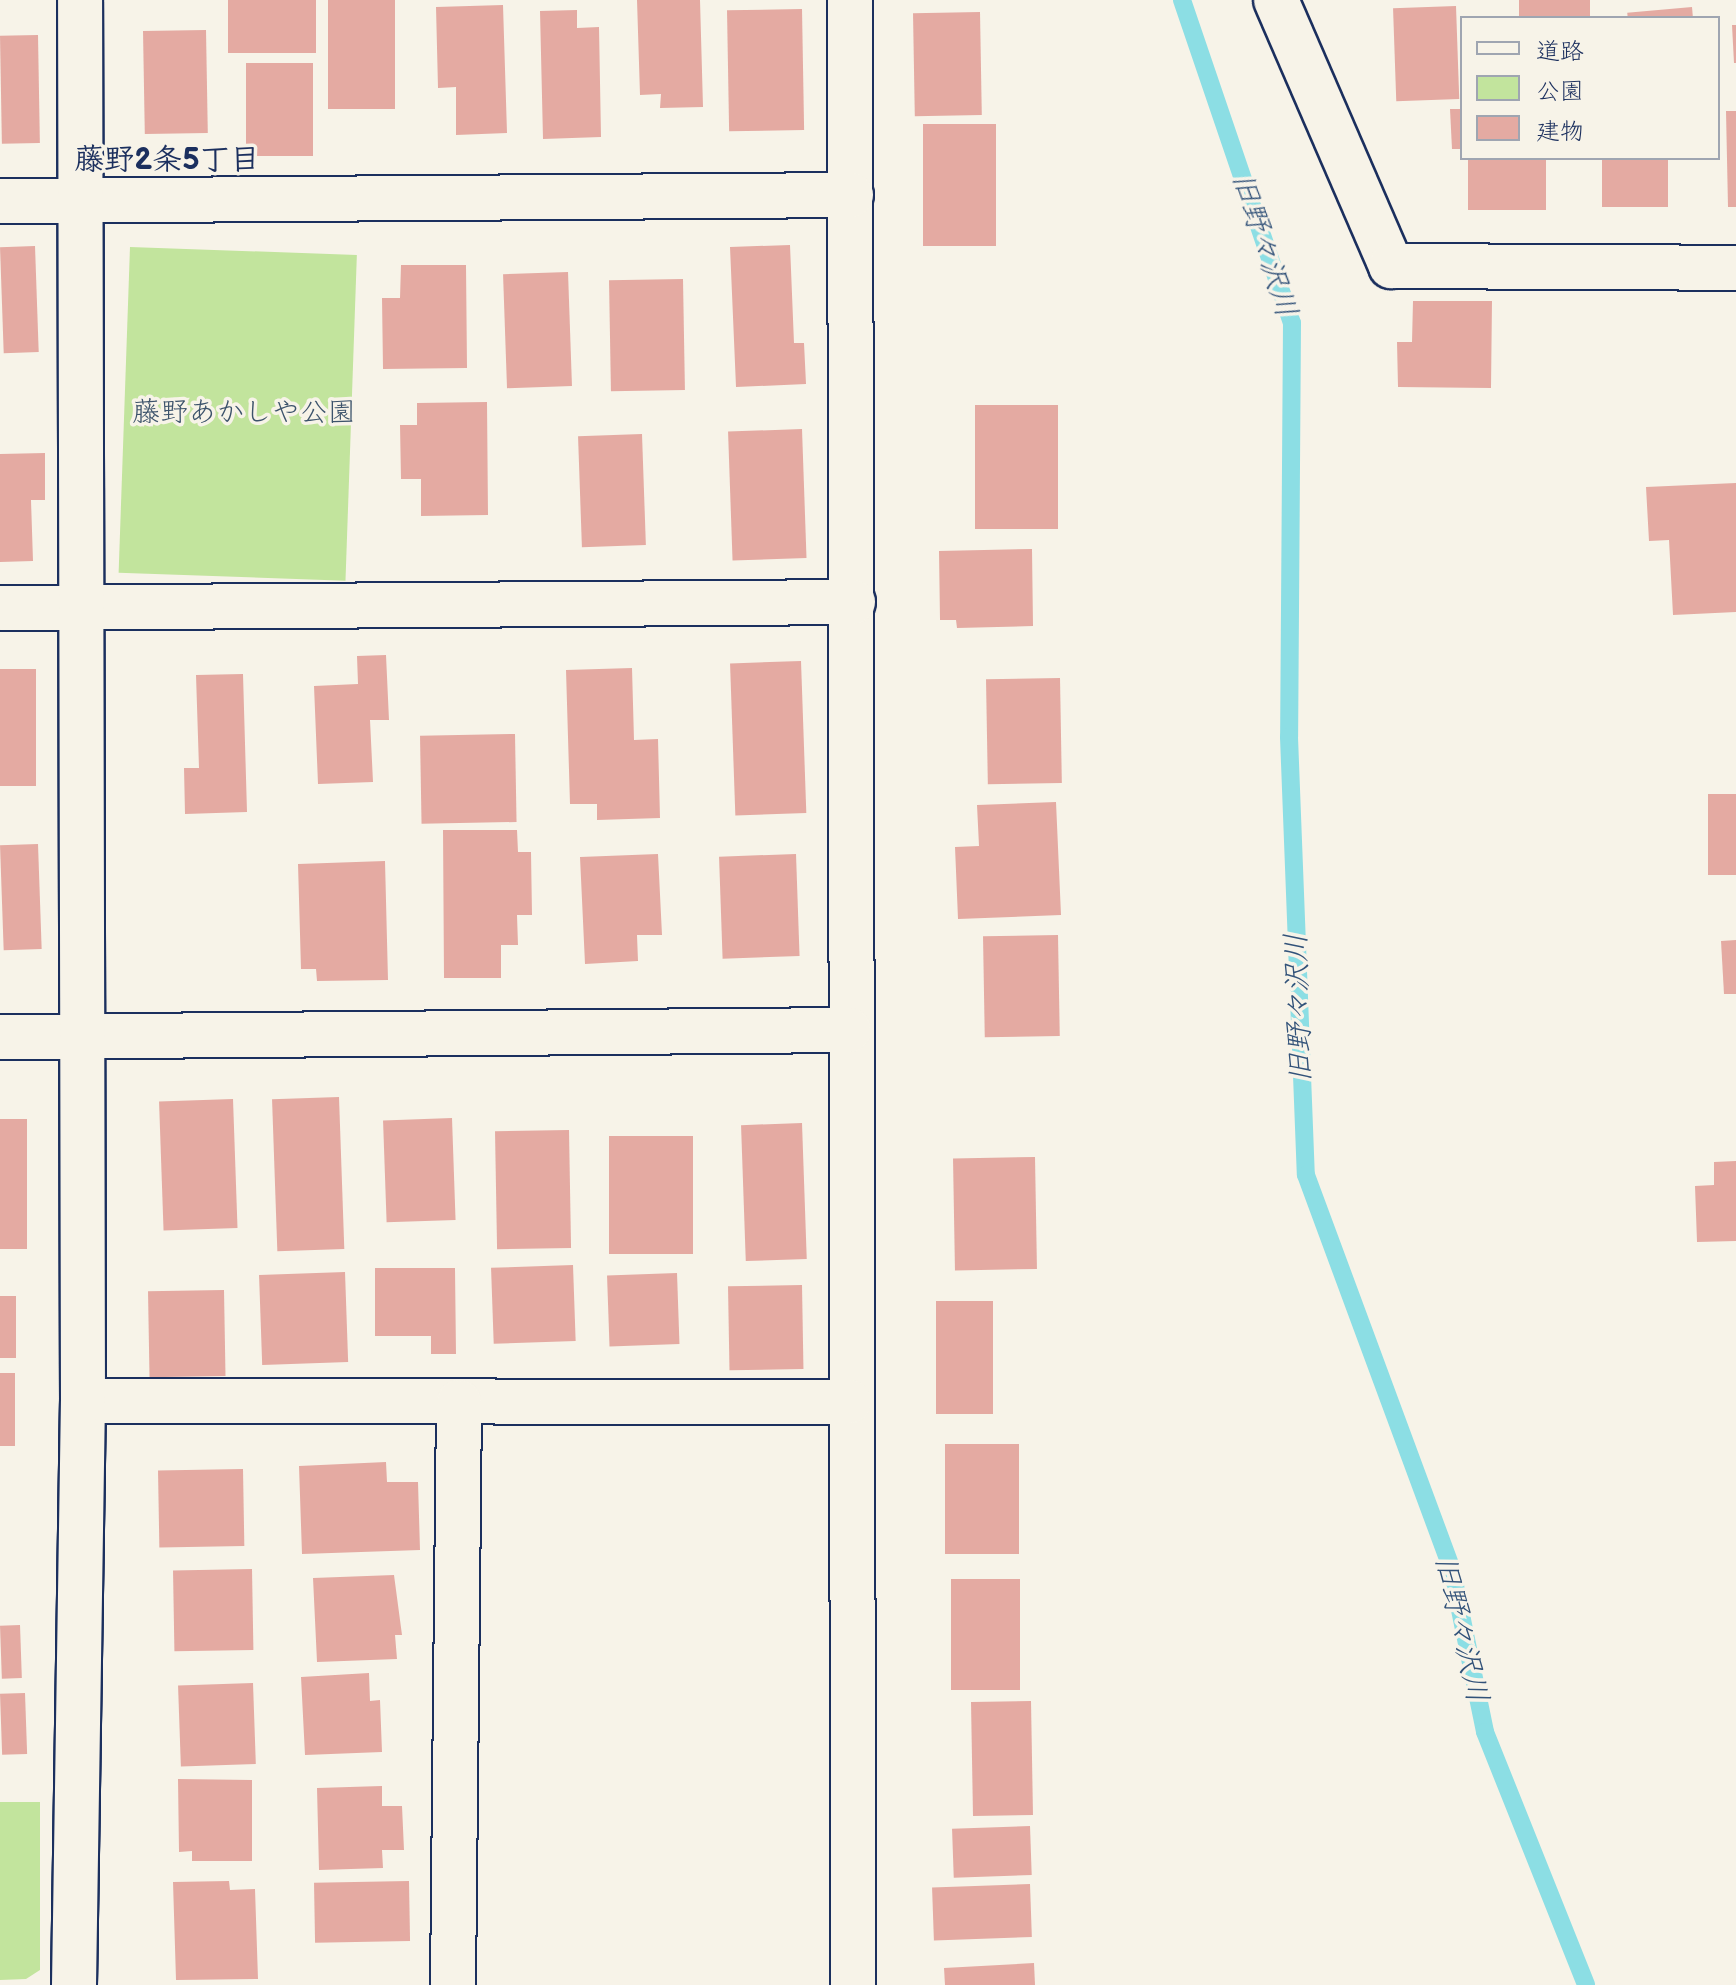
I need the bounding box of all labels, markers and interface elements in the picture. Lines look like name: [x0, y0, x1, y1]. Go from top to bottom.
legend: [1460, 16, 1720, 160]
text: 道路: [1536, 37, 1584, 66]
text: 公園: [1536, 77, 1584, 106]
text: 建物: [1536, 117, 1584, 146]
district label: 藤野2条5丁目: [74, 142, 260, 178]
water label: 旧野々沢川: [1224, 168, 1304, 322]
park label: 藤野あかしや公園: [132, 396, 356, 430]
water label: 旧野々沢川: [1278, 932, 1320, 1084]
water label: 旧野々沢川: [1427, 1552, 1495, 1706]

